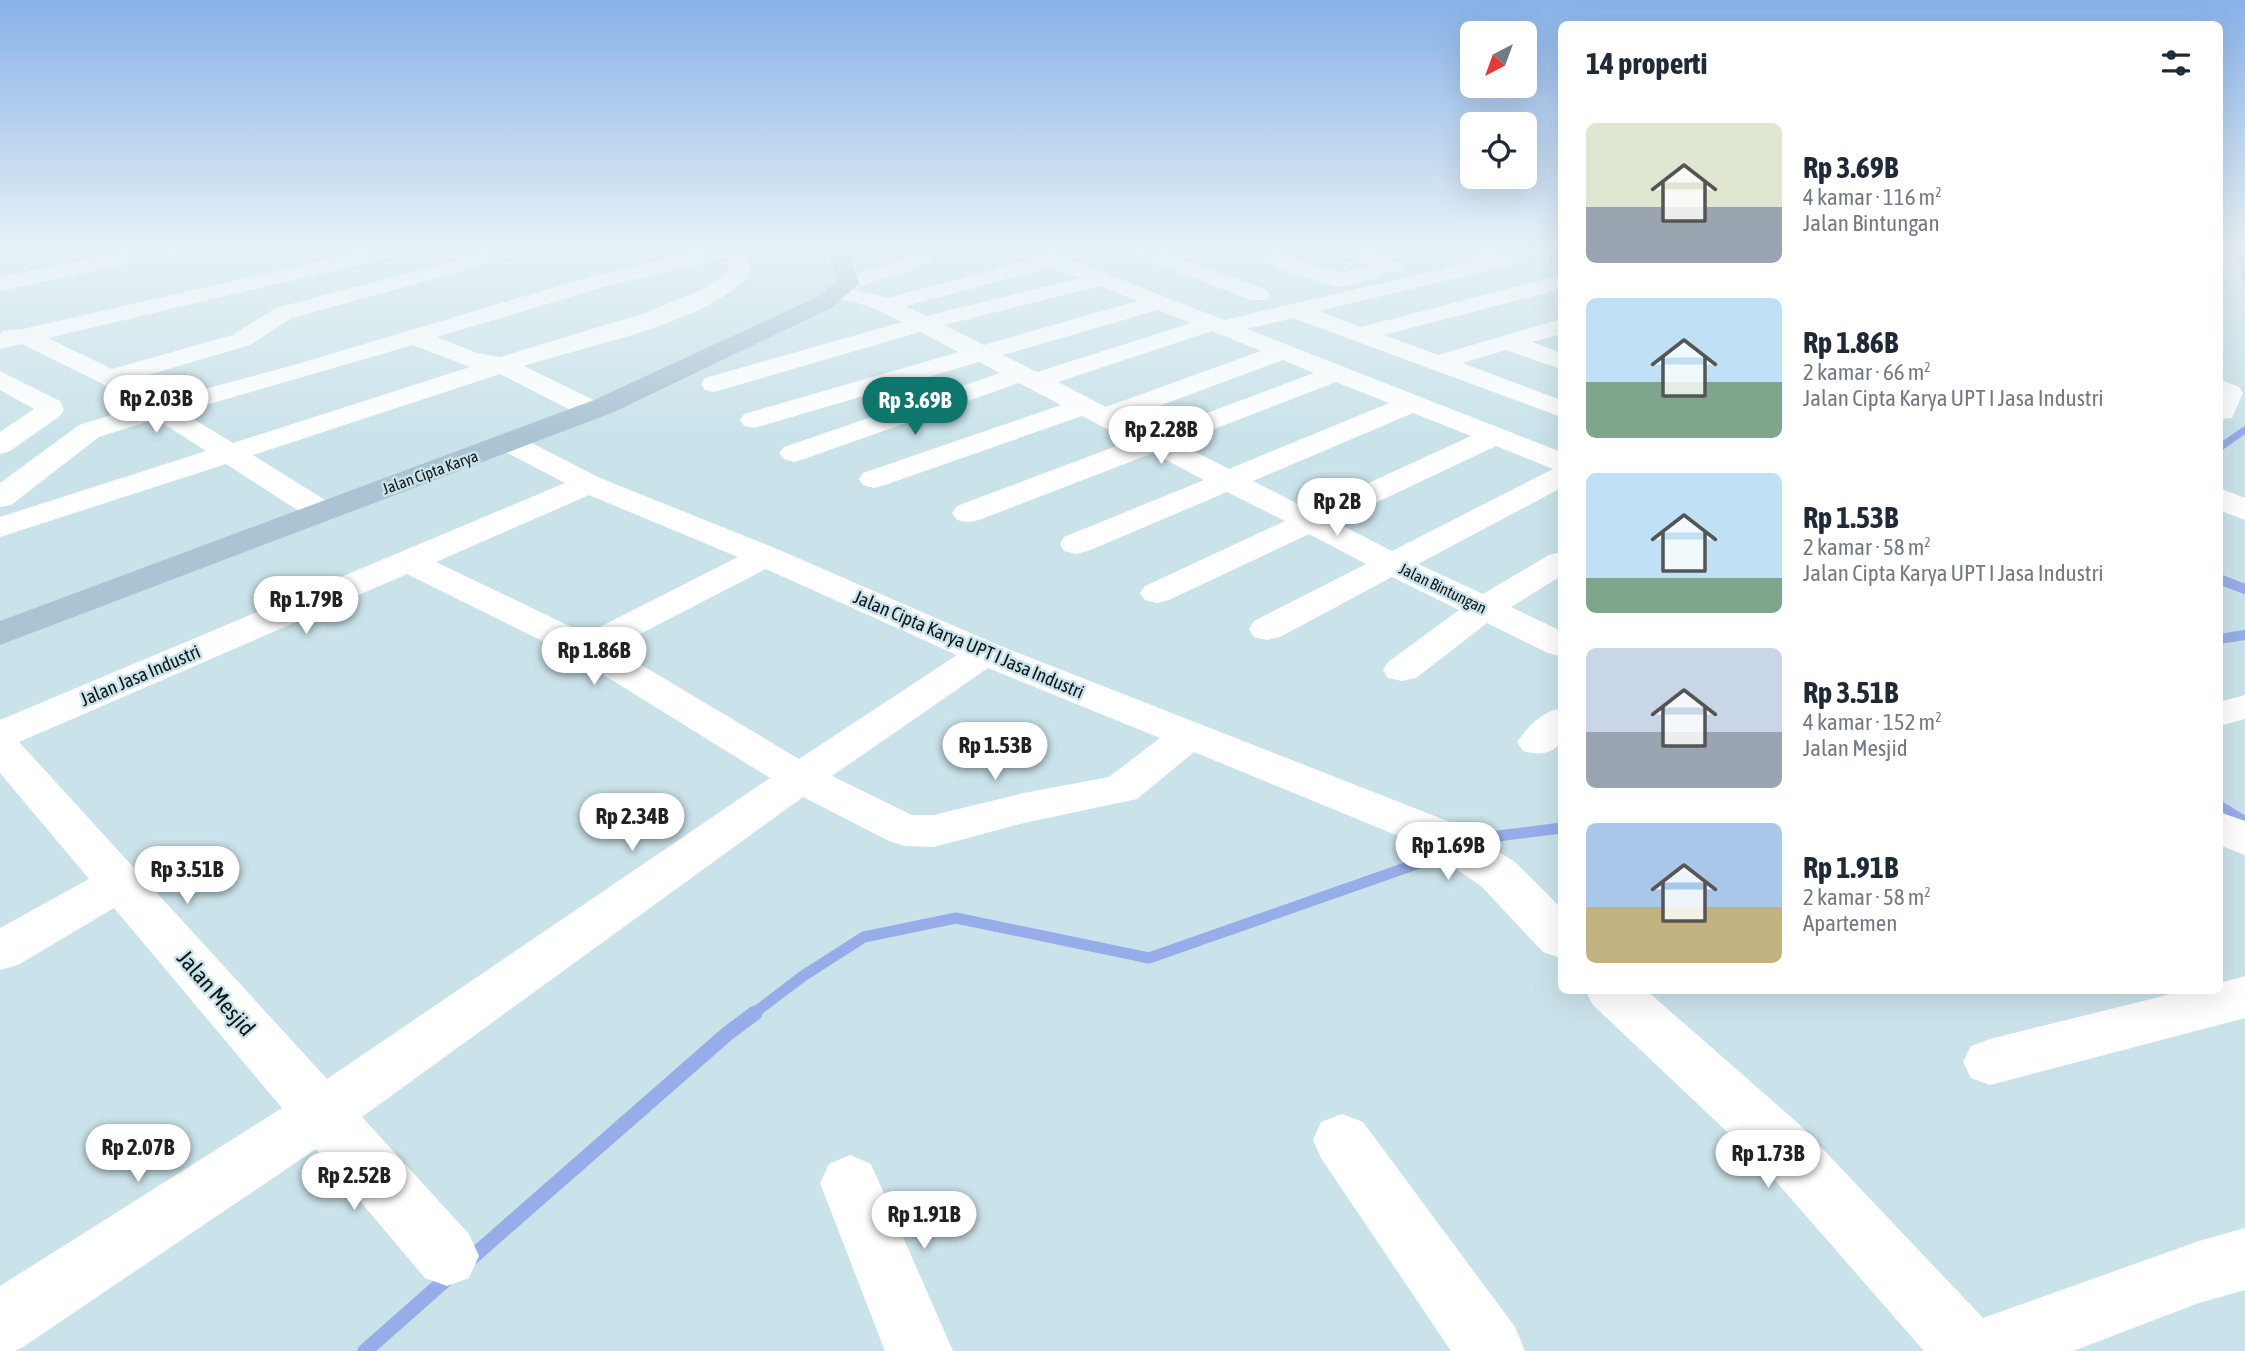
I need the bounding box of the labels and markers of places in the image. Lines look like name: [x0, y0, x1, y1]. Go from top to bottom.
pin: Rp 2.03B: [84, 376, 228, 435]
pin: Rp 3.69B: [843, 378, 987, 437]
pin: Rp 2.28B: [1089, 406, 1233, 466]
pin: Rp 2B: [1288, 478, 1386, 538]
pin: Rp 1.79B: [234, 576, 378, 636]
pin: Rp 1.86B: [522, 628, 666, 687]
pin: Rp 1.53B: [923, 722, 1067, 782]
pin: Rp 2.34B: [560, 794, 704, 853]
pin: Rp 1.69B: [1376, 822, 1520, 882]
pin: Rp 3.51B: [115, 846, 259, 906]
pin: Rp 2.07B: [66, 1124, 210, 1184]
pin: Rp 1.73B: [1696, 1130, 1840, 1190]
pin: Rp 2.52B: [282, 1152, 426, 1212]
pin: Rp 1.91B: [852, 1192, 996, 1251]

